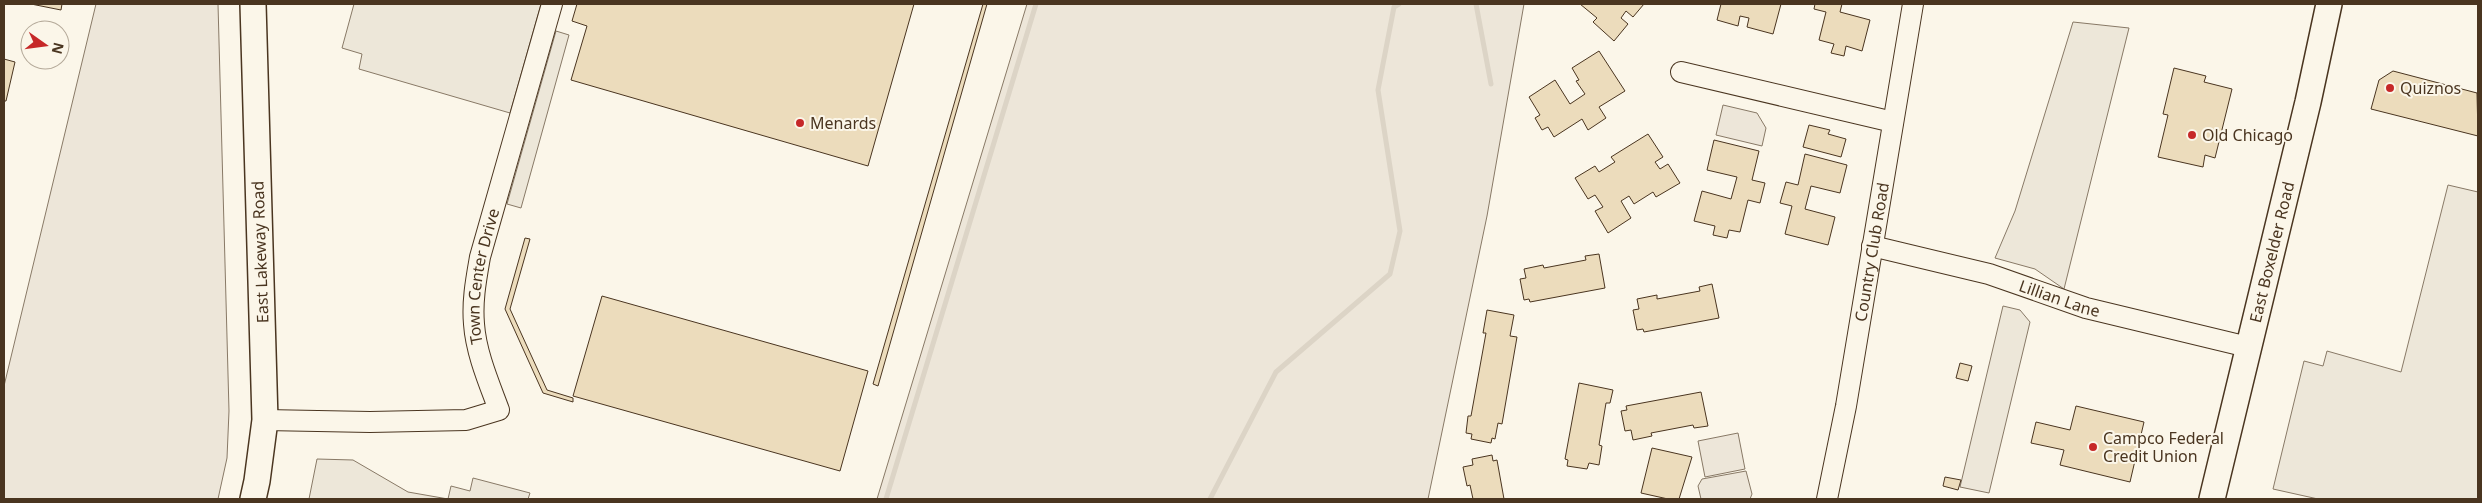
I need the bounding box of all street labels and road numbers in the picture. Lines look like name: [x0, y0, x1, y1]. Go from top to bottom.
street label: East Boxelder Road: [2244, 179, 2299, 325]
street label: East Lakeway Road: [247, 180, 273, 324]
street label: Country Club Road: [1849, 181, 1894, 323]
street label: Town Center Drive: [462, 206, 504, 346]
street label: Lillian Lane: [2016, 274, 2102, 322]

